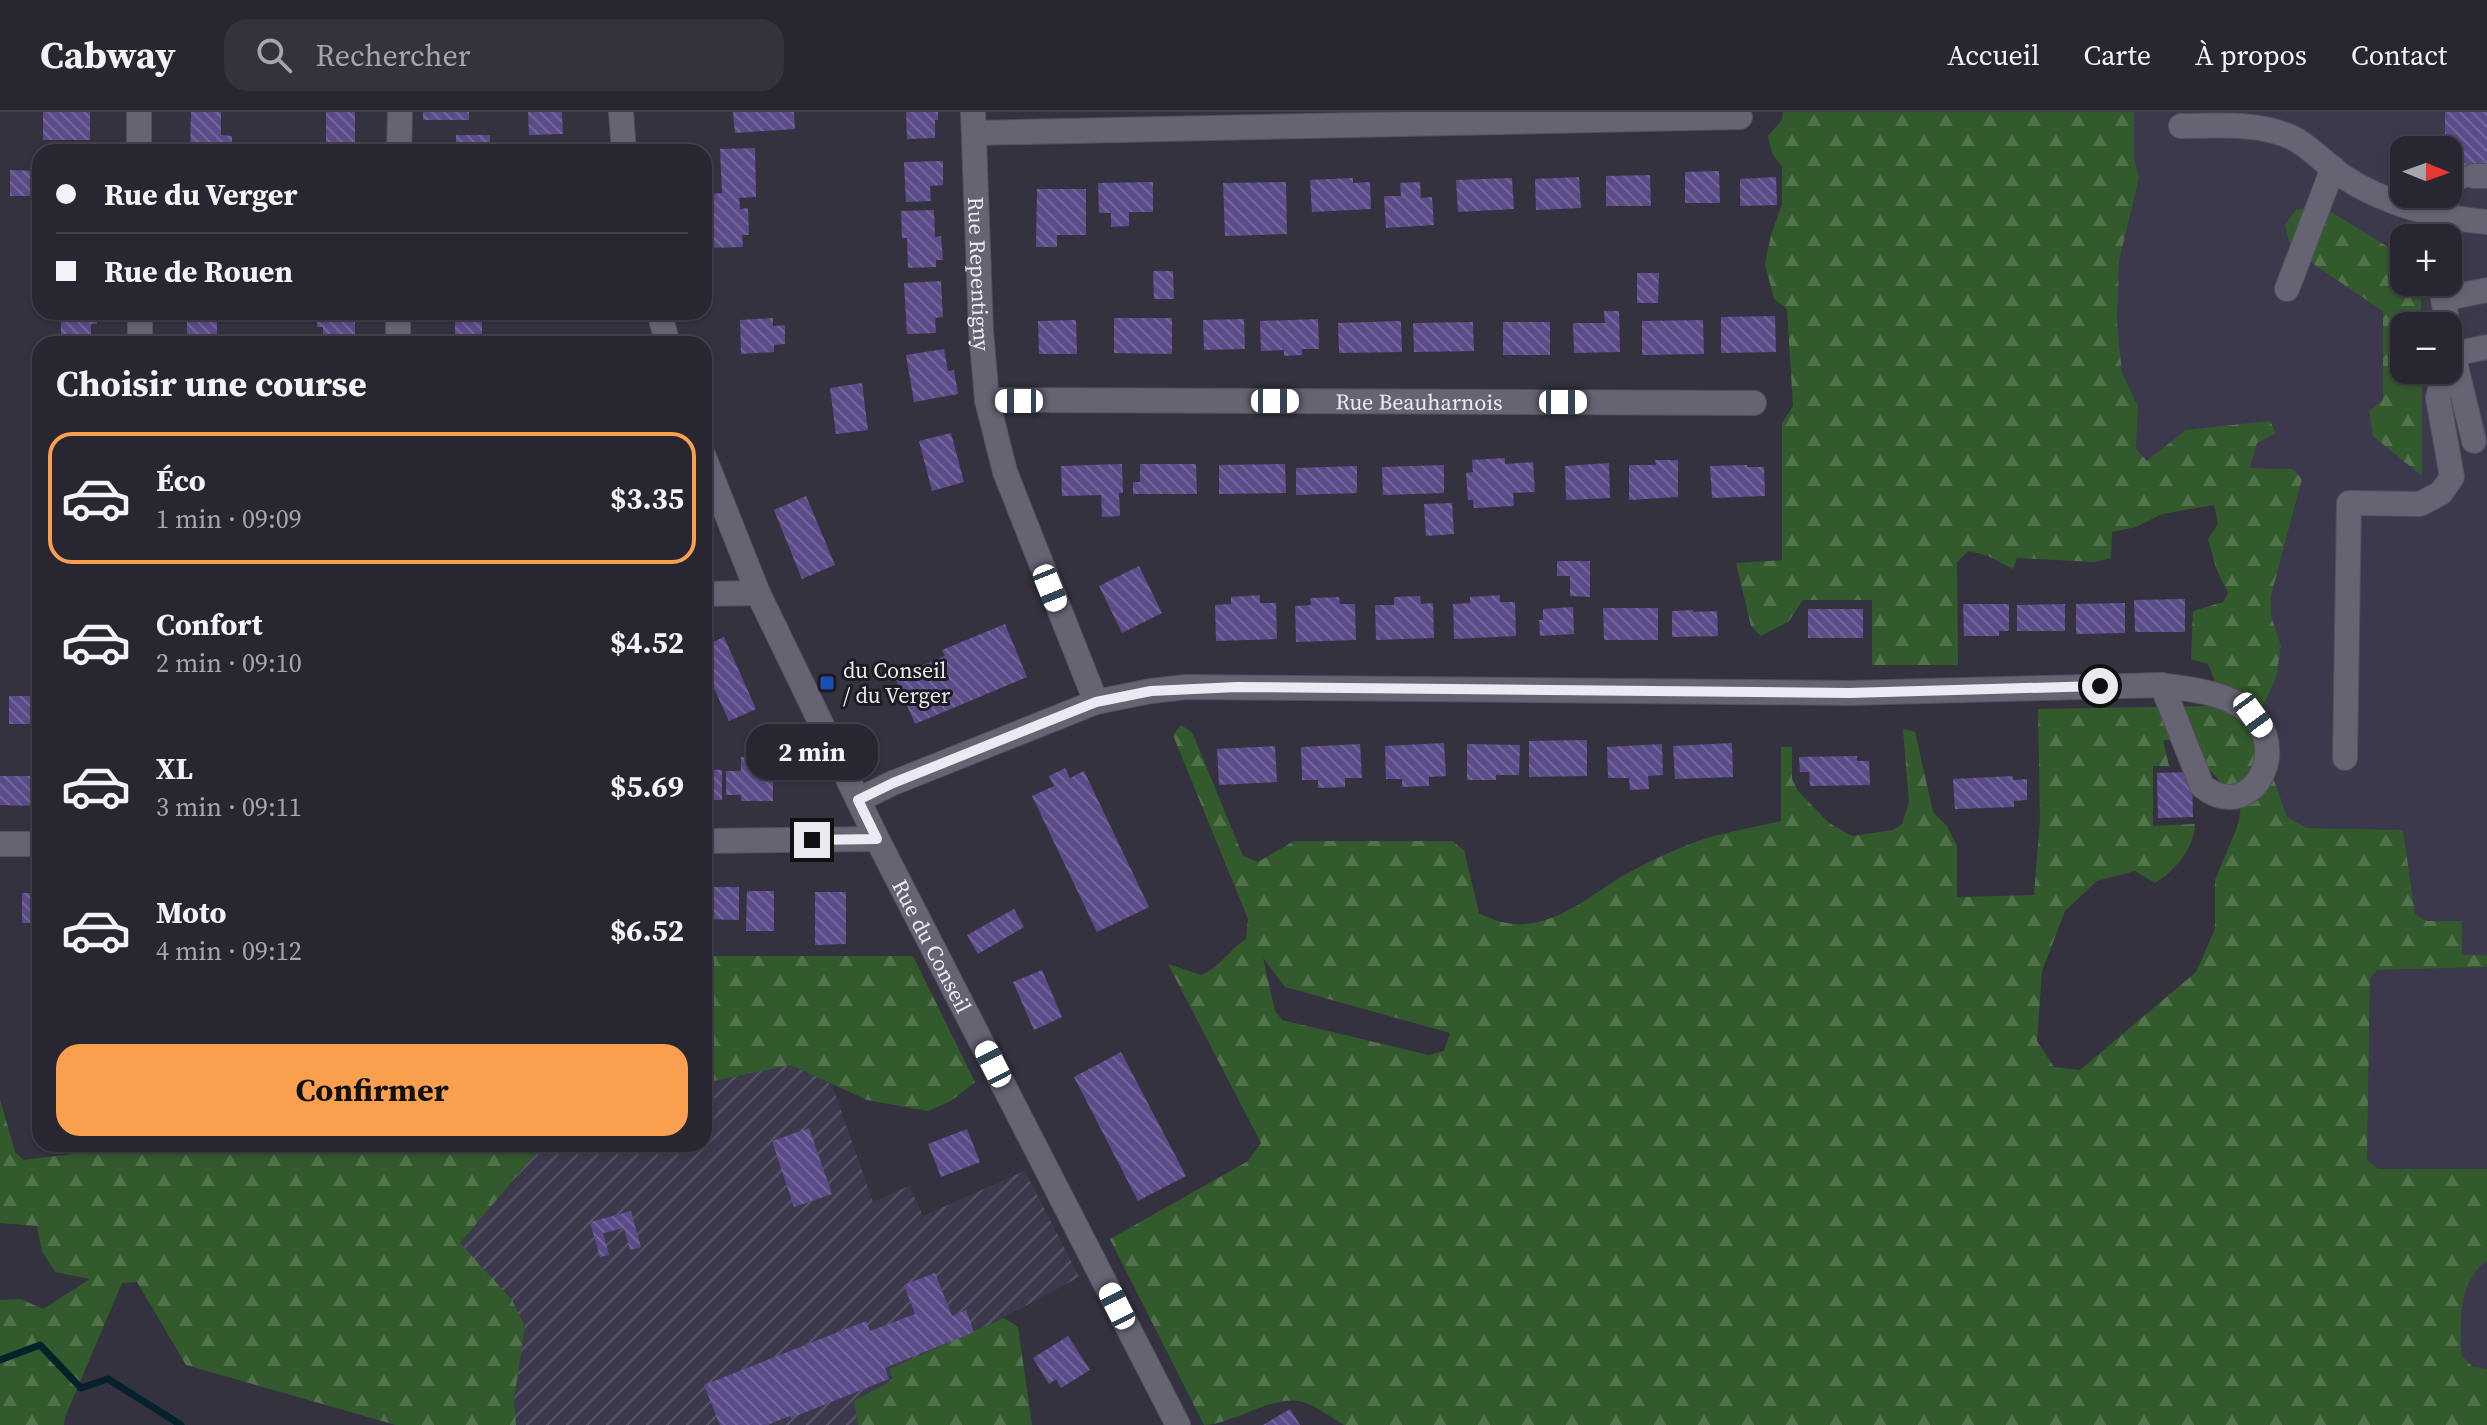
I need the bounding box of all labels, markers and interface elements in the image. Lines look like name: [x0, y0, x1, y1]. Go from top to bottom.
search box: [224, 19, 784, 91]
text: Cabway: [40, 29, 176, 81]
icon: search: [252, 33, 296, 77]
text: Rechercher: [316, 35, 470, 76]
text: Accueil: [1947, 36, 2040, 74]
text: Carte: [2084, 36, 2151, 74]
text: À propos: [2195, 36, 2307, 74]
text: Contact: [2351, 36, 2447, 74]
north arrow: [2390, 136, 2462, 208]
map controls: [2390, 136, 2462, 384]
text: Rue du Verger: [104, 174, 297, 215]
street label: Rue Repentigny: [961, 196, 998, 353]
button: +: [2390, 224, 2462, 296]
text: Rue de Rouen: [104, 251, 293, 292]
button: −: [2390, 312, 2462, 384]
text: Choisir une course: [56, 359, 367, 408]
street label: Rue Beauharnois: [1335, 386, 1503, 417]
car: [995, 389, 1043, 413]
car: [1251, 389, 1299, 413]
car: [1539, 390, 1587, 414]
text: Éco: [156, 460, 206, 501]
icon: car: [60, 462, 132, 534]
text: $3.35: [610, 478, 684, 519]
text: 1 min · 09:09: [156, 501, 302, 537]
car: [1030, 561, 1070, 615]
text: Confort: [156, 604, 262, 645]
icon: car: [60, 606, 132, 678]
text: $4.52: [610, 622, 684, 663]
text: 2 min · 09:10: [156, 645, 302, 681]
place label: du Conseil / du Verger: [843, 655, 951, 710]
route start: [2082, 668, 2118, 704]
marker: du Conseil / du Verger: [818, 674, 836, 692]
car: [2229, 689, 2277, 741]
callout: 2 min: [746, 724, 878, 780]
text: 2 min: [778, 734, 846, 770]
text: XL: [156, 748, 193, 789]
icon: car: [60, 750, 132, 822]
text: $5.69: [610, 766, 684, 807]
text: 3 min · 09:11: [156, 789, 302, 825]
route end: [794, 822, 830, 858]
street label: Rue du Conseil: [885, 874, 979, 1018]
text: Moto: [156, 892, 227, 933]
icon: car: [60, 894, 132, 966]
text: $6.52: [610, 910, 684, 951]
text: 4 min · 09:12: [156, 933, 302, 969]
car: [971, 1037, 1015, 1091]
button: Confirmer: [56, 1044, 688, 1136]
car: [1095, 1279, 1139, 1333]

